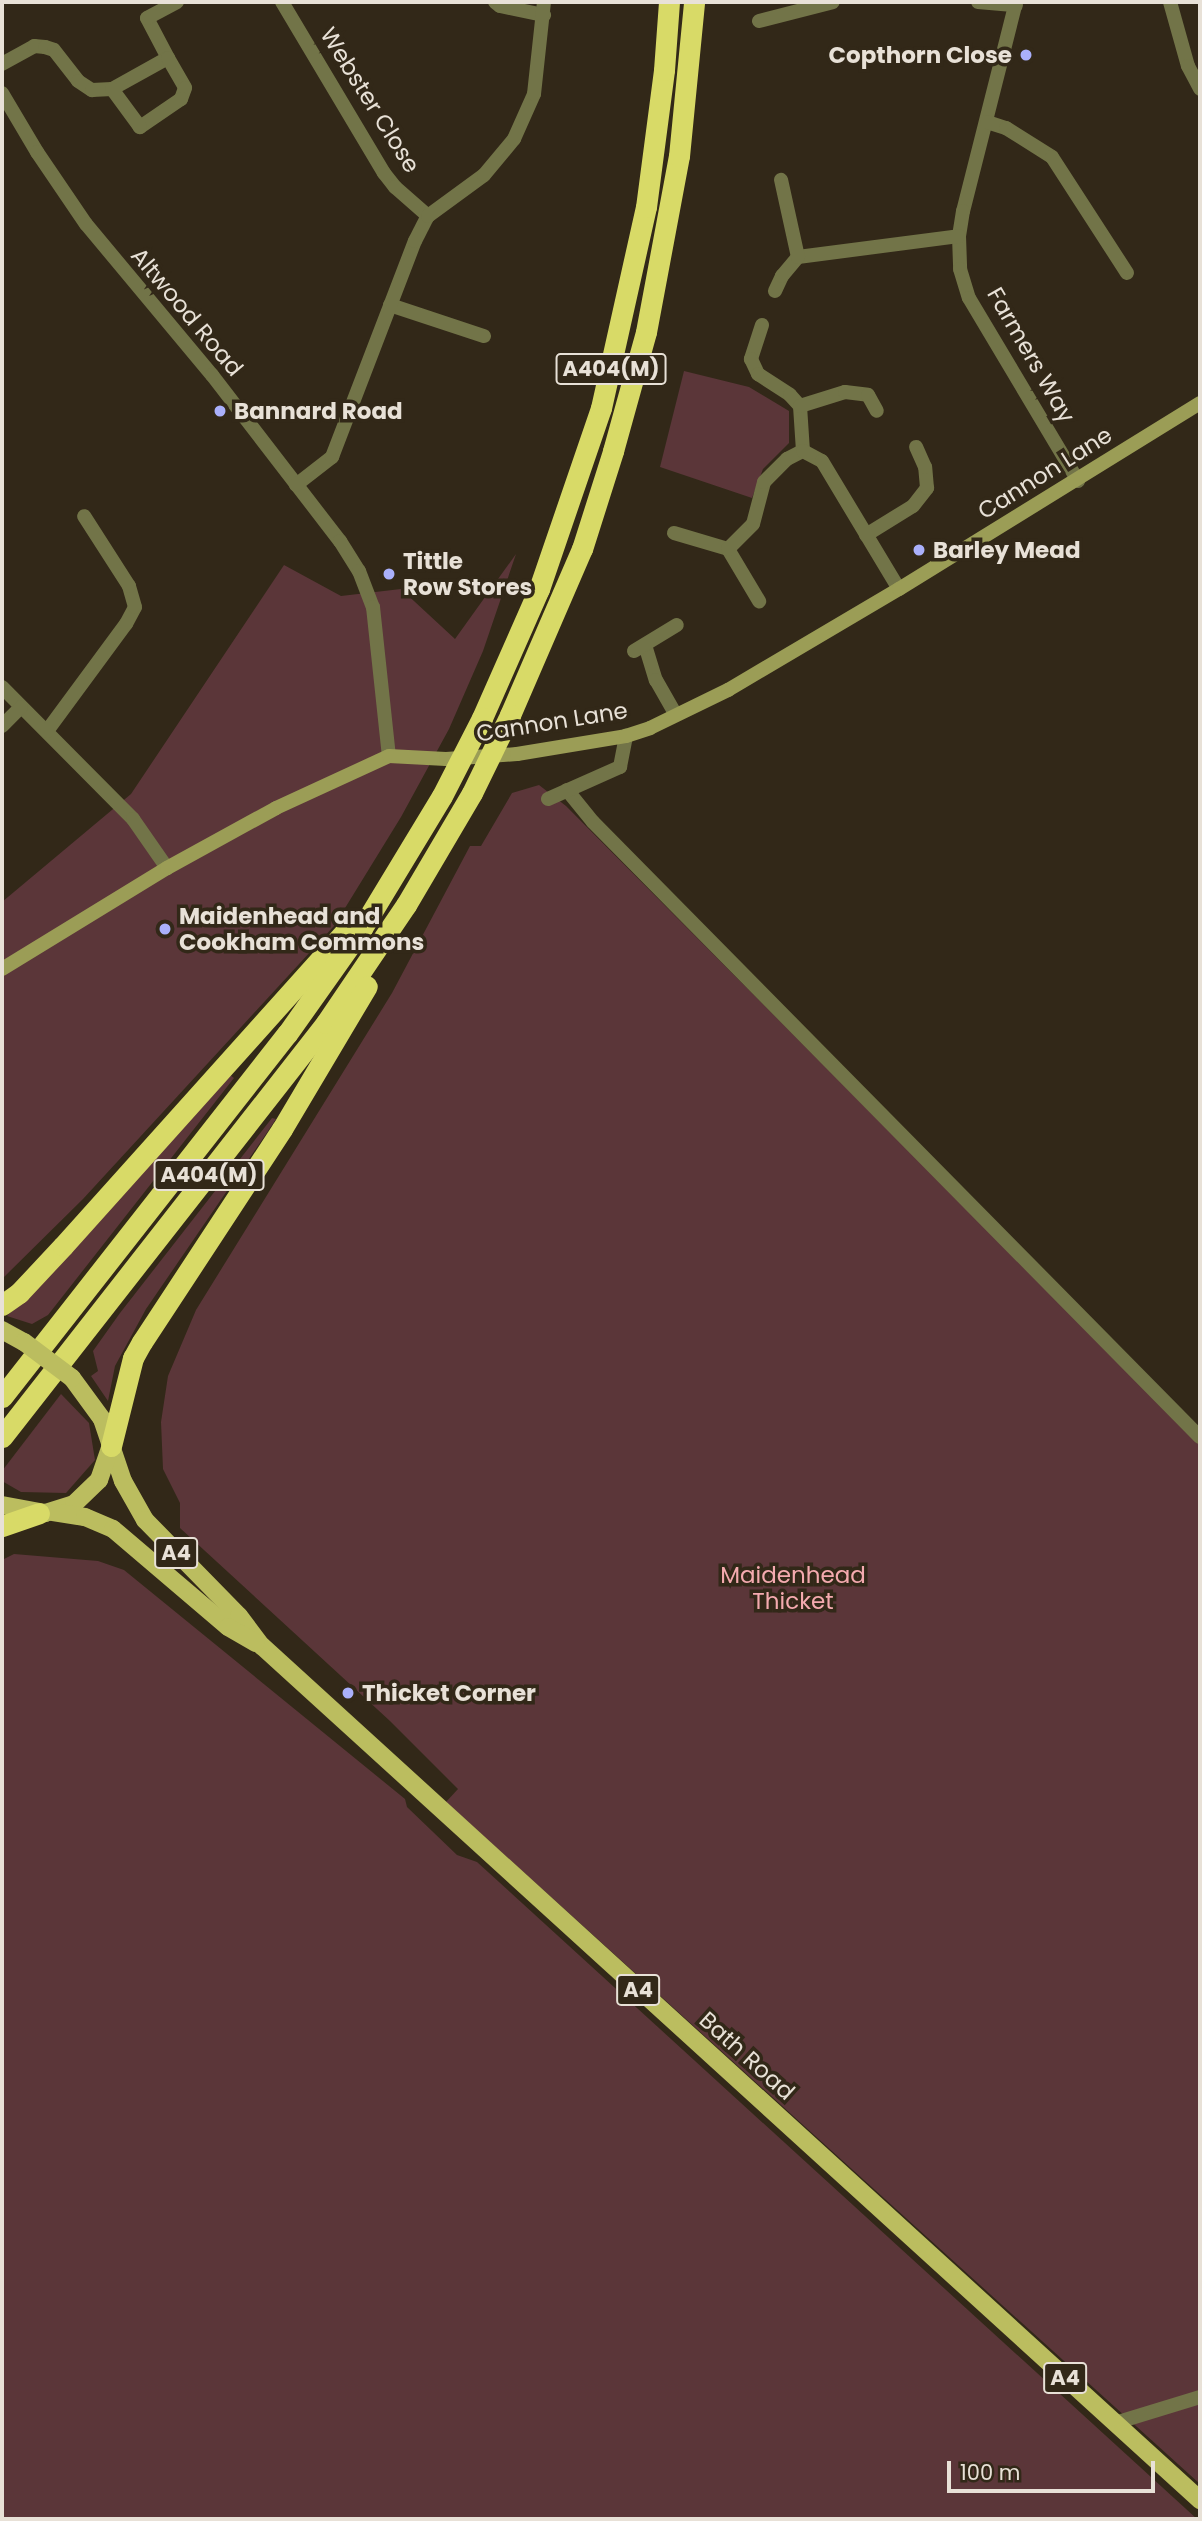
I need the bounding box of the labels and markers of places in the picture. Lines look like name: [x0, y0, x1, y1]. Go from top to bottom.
place label: Copthorn Close: [829, 41, 1012, 69]
marker: Copthorn Close: [1018, 47, 1034, 63]
place label: Bannard Road: [234, 397, 403, 425]
marker: Bannard Road: [212, 403, 228, 419]
place label: Barley Mead: [933, 536, 1080, 564]
marker: Barley Mead: [911, 542, 927, 558]
place label: Tittle Row Stores: [403, 547, 532, 601]
marker: Tittle Row Stores: [381, 566, 397, 582]
place label: Maidenhead and Cookham Commons: [179, 902, 424, 956]
marker: Maidenhead and Cookham Commons: [157, 921, 173, 937]
place label: Thicket Corner: [362, 1679, 536, 1707]
marker: Thicket Corner: [340, 1685, 356, 1701]

